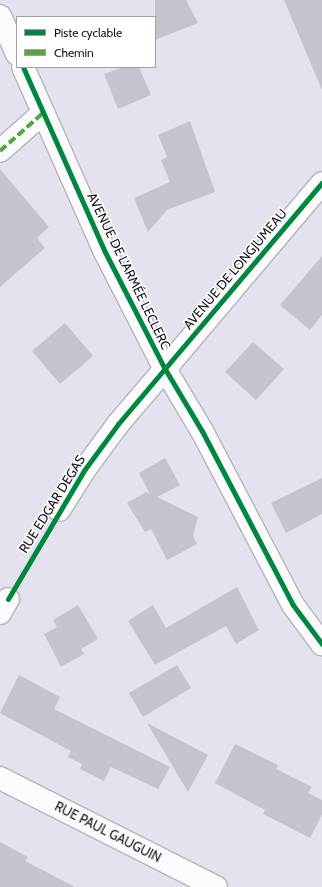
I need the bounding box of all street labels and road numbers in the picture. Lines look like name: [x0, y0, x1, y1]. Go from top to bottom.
street label: AVENUE DE L'ARMÉE LECLERC: [84, 190, 174, 352]
street label: AVENUE DE LONGJUMEAU: [180, 206, 290, 332]
street label: RUE EDGAR DEGAS: [16, 452, 88, 556]
street label: RUE PAUL GAUGUIN: [52, 798, 164, 866]

